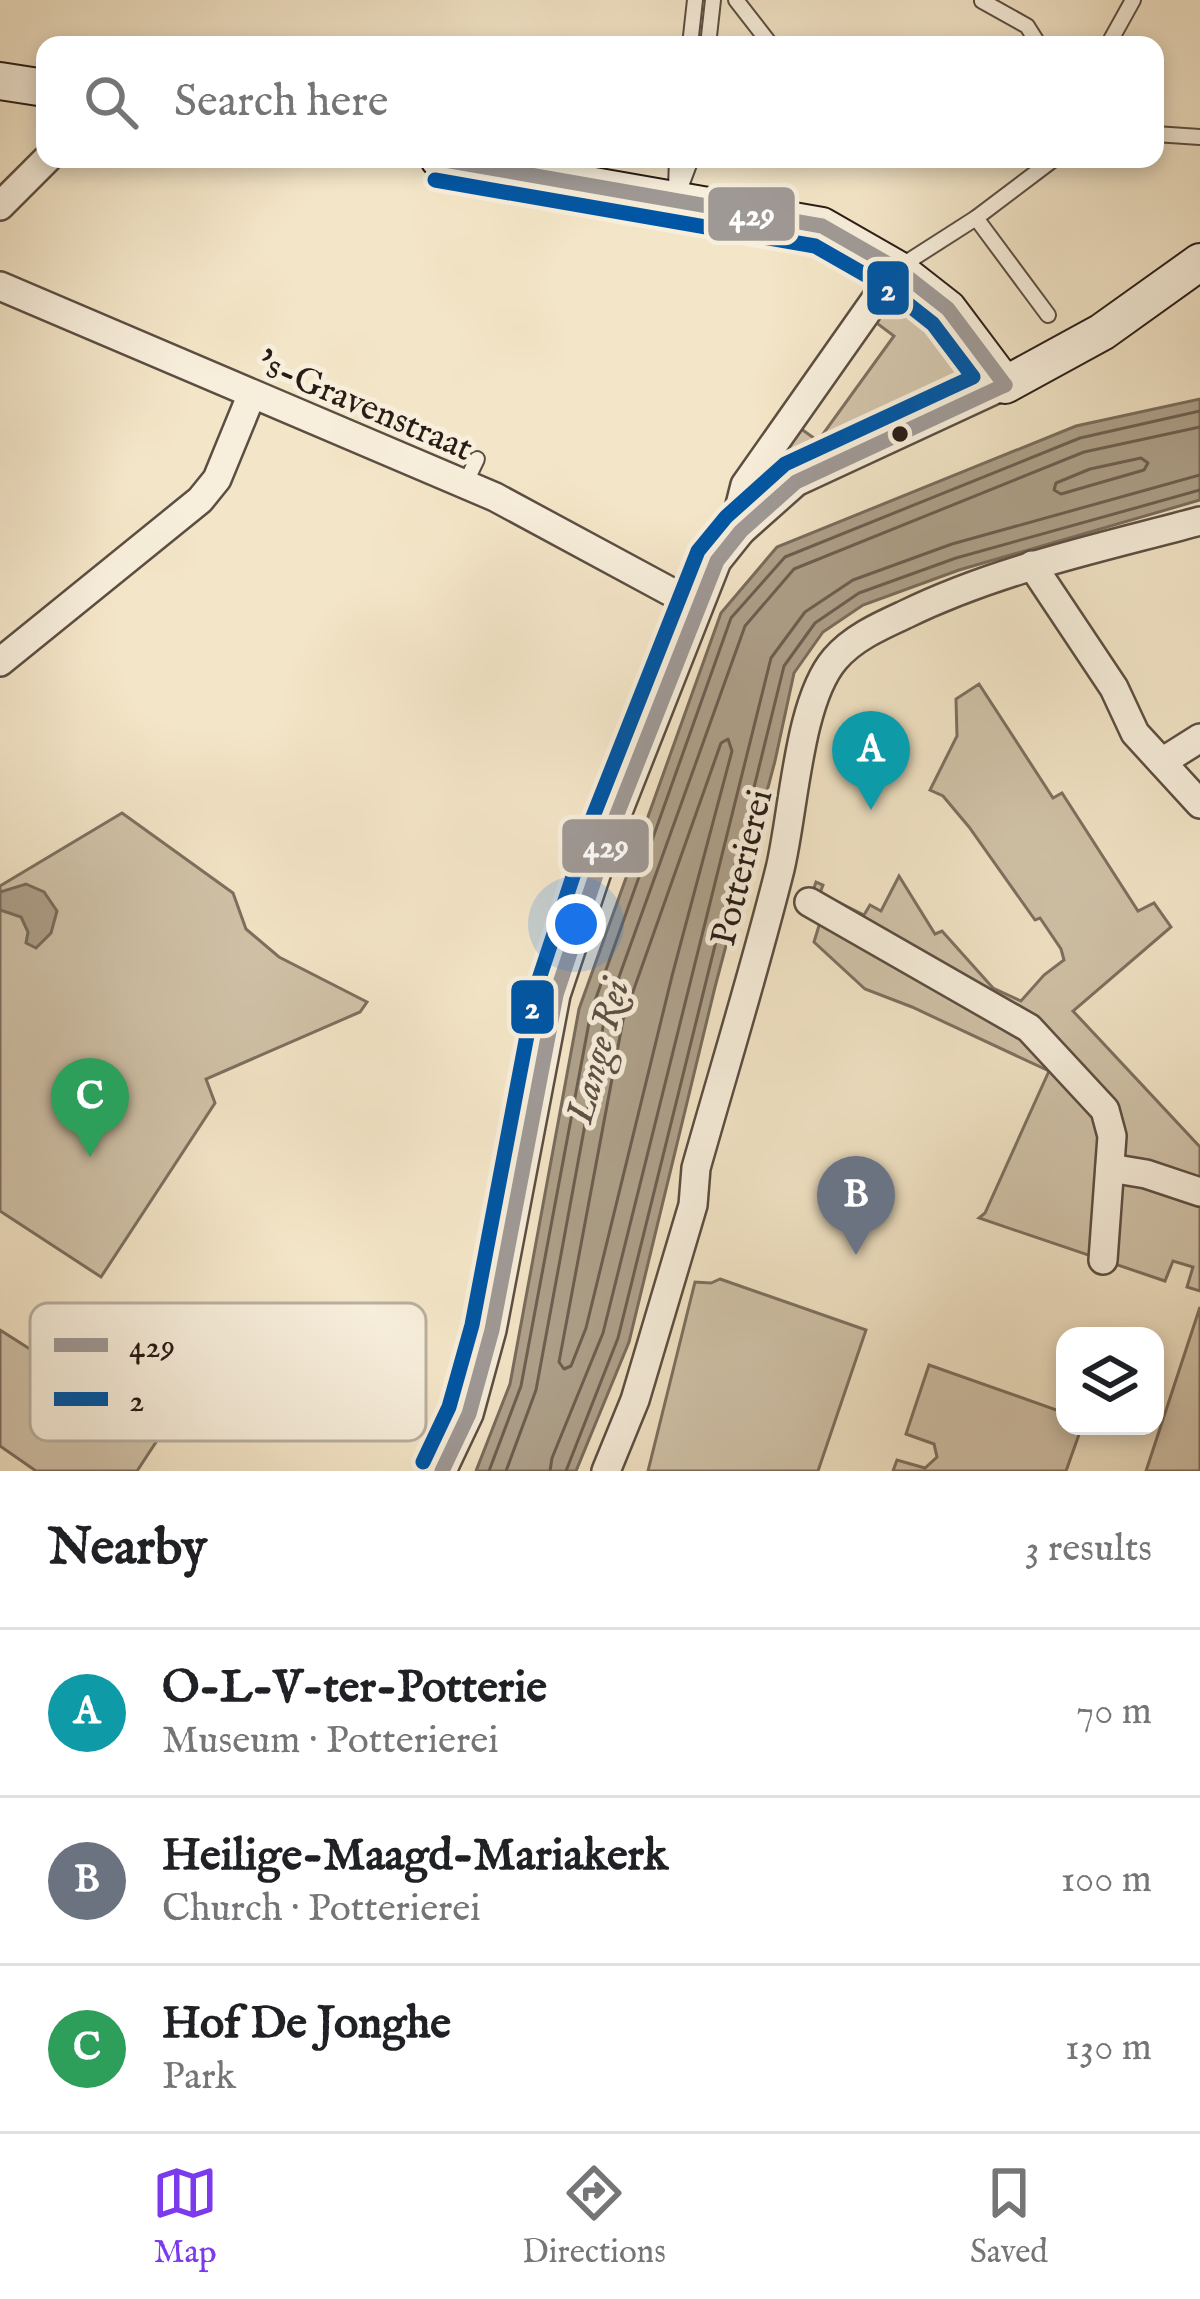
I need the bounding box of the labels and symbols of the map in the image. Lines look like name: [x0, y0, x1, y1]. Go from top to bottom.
line badge: 429: [706, 185, 797, 243]
text: 429: [729, 195, 775, 237]
line badge: 2: [865, 259, 911, 317]
text: 2: [880, 270, 896, 312]
street label: 's-Gravenstraat: [250, 341, 479, 473]
unlabelled marker: [889, 423, 911, 445]
pin: A: [832, 711, 910, 810]
street label: Potterierei: [701, 785, 785, 951]
line badge: 429: [560, 817, 651, 875]
text: 429: [583, 827, 629, 869]
your location: [546, 894, 606, 954]
water label: Lange Rei: [556, 972, 644, 1130]
line badge: 2: [509, 978, 556, 1036]
text: 2: [524, 988, 540, 1030]
pin: C: [51, 1058, 129, 1157]
pin: B: [817, 1156, 895, 1255]
legend: [30, 1303, 426, 1441]
text: 429: [129, 1327, 175, 1369]
text: 2: [129, 1381, 145, 1423]

